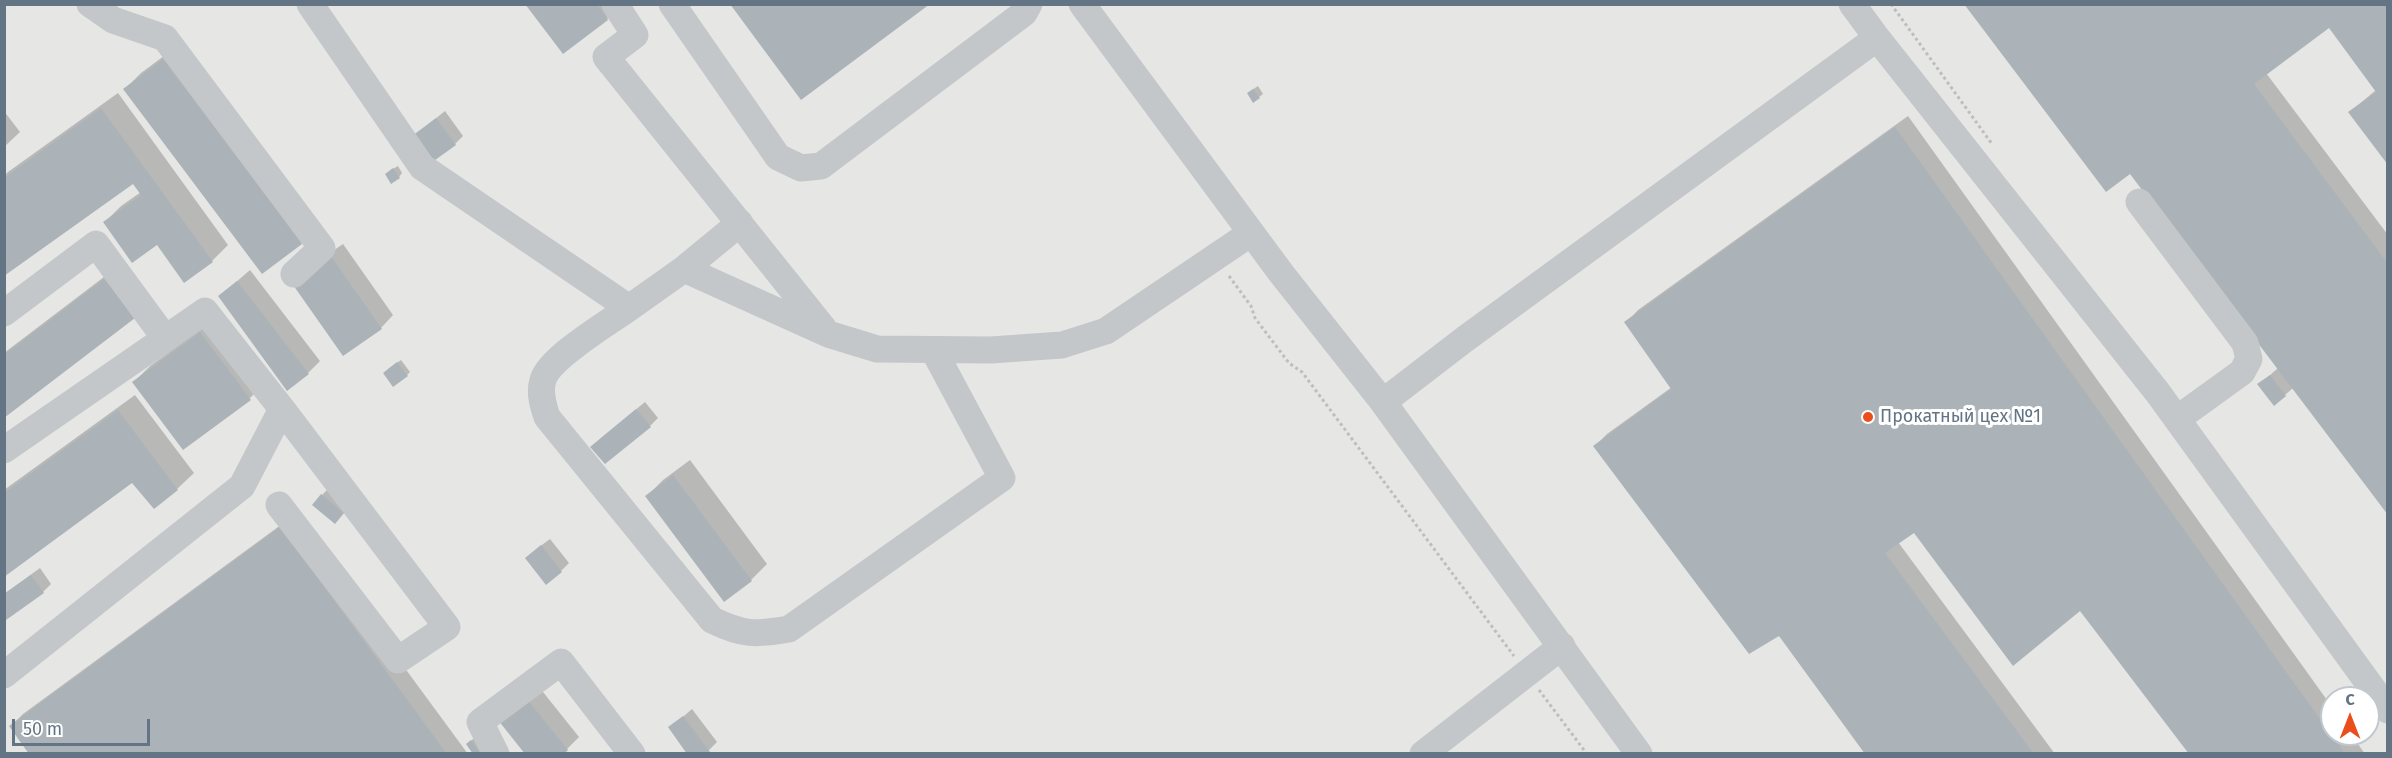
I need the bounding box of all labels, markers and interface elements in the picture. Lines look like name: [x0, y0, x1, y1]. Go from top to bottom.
place label: Прокатный цех №1: [1880, 406, 2041, 428]
marker: Прокатный цех №1: [1861, 410, 1875, 424]
north arrow: [2320, 686, 2380, 746]
text: С: [2345, 690, 2355, 709]
scale bar: [15, 707, 153, 745]
text: 50 m: [23, 718, 62, 740]

